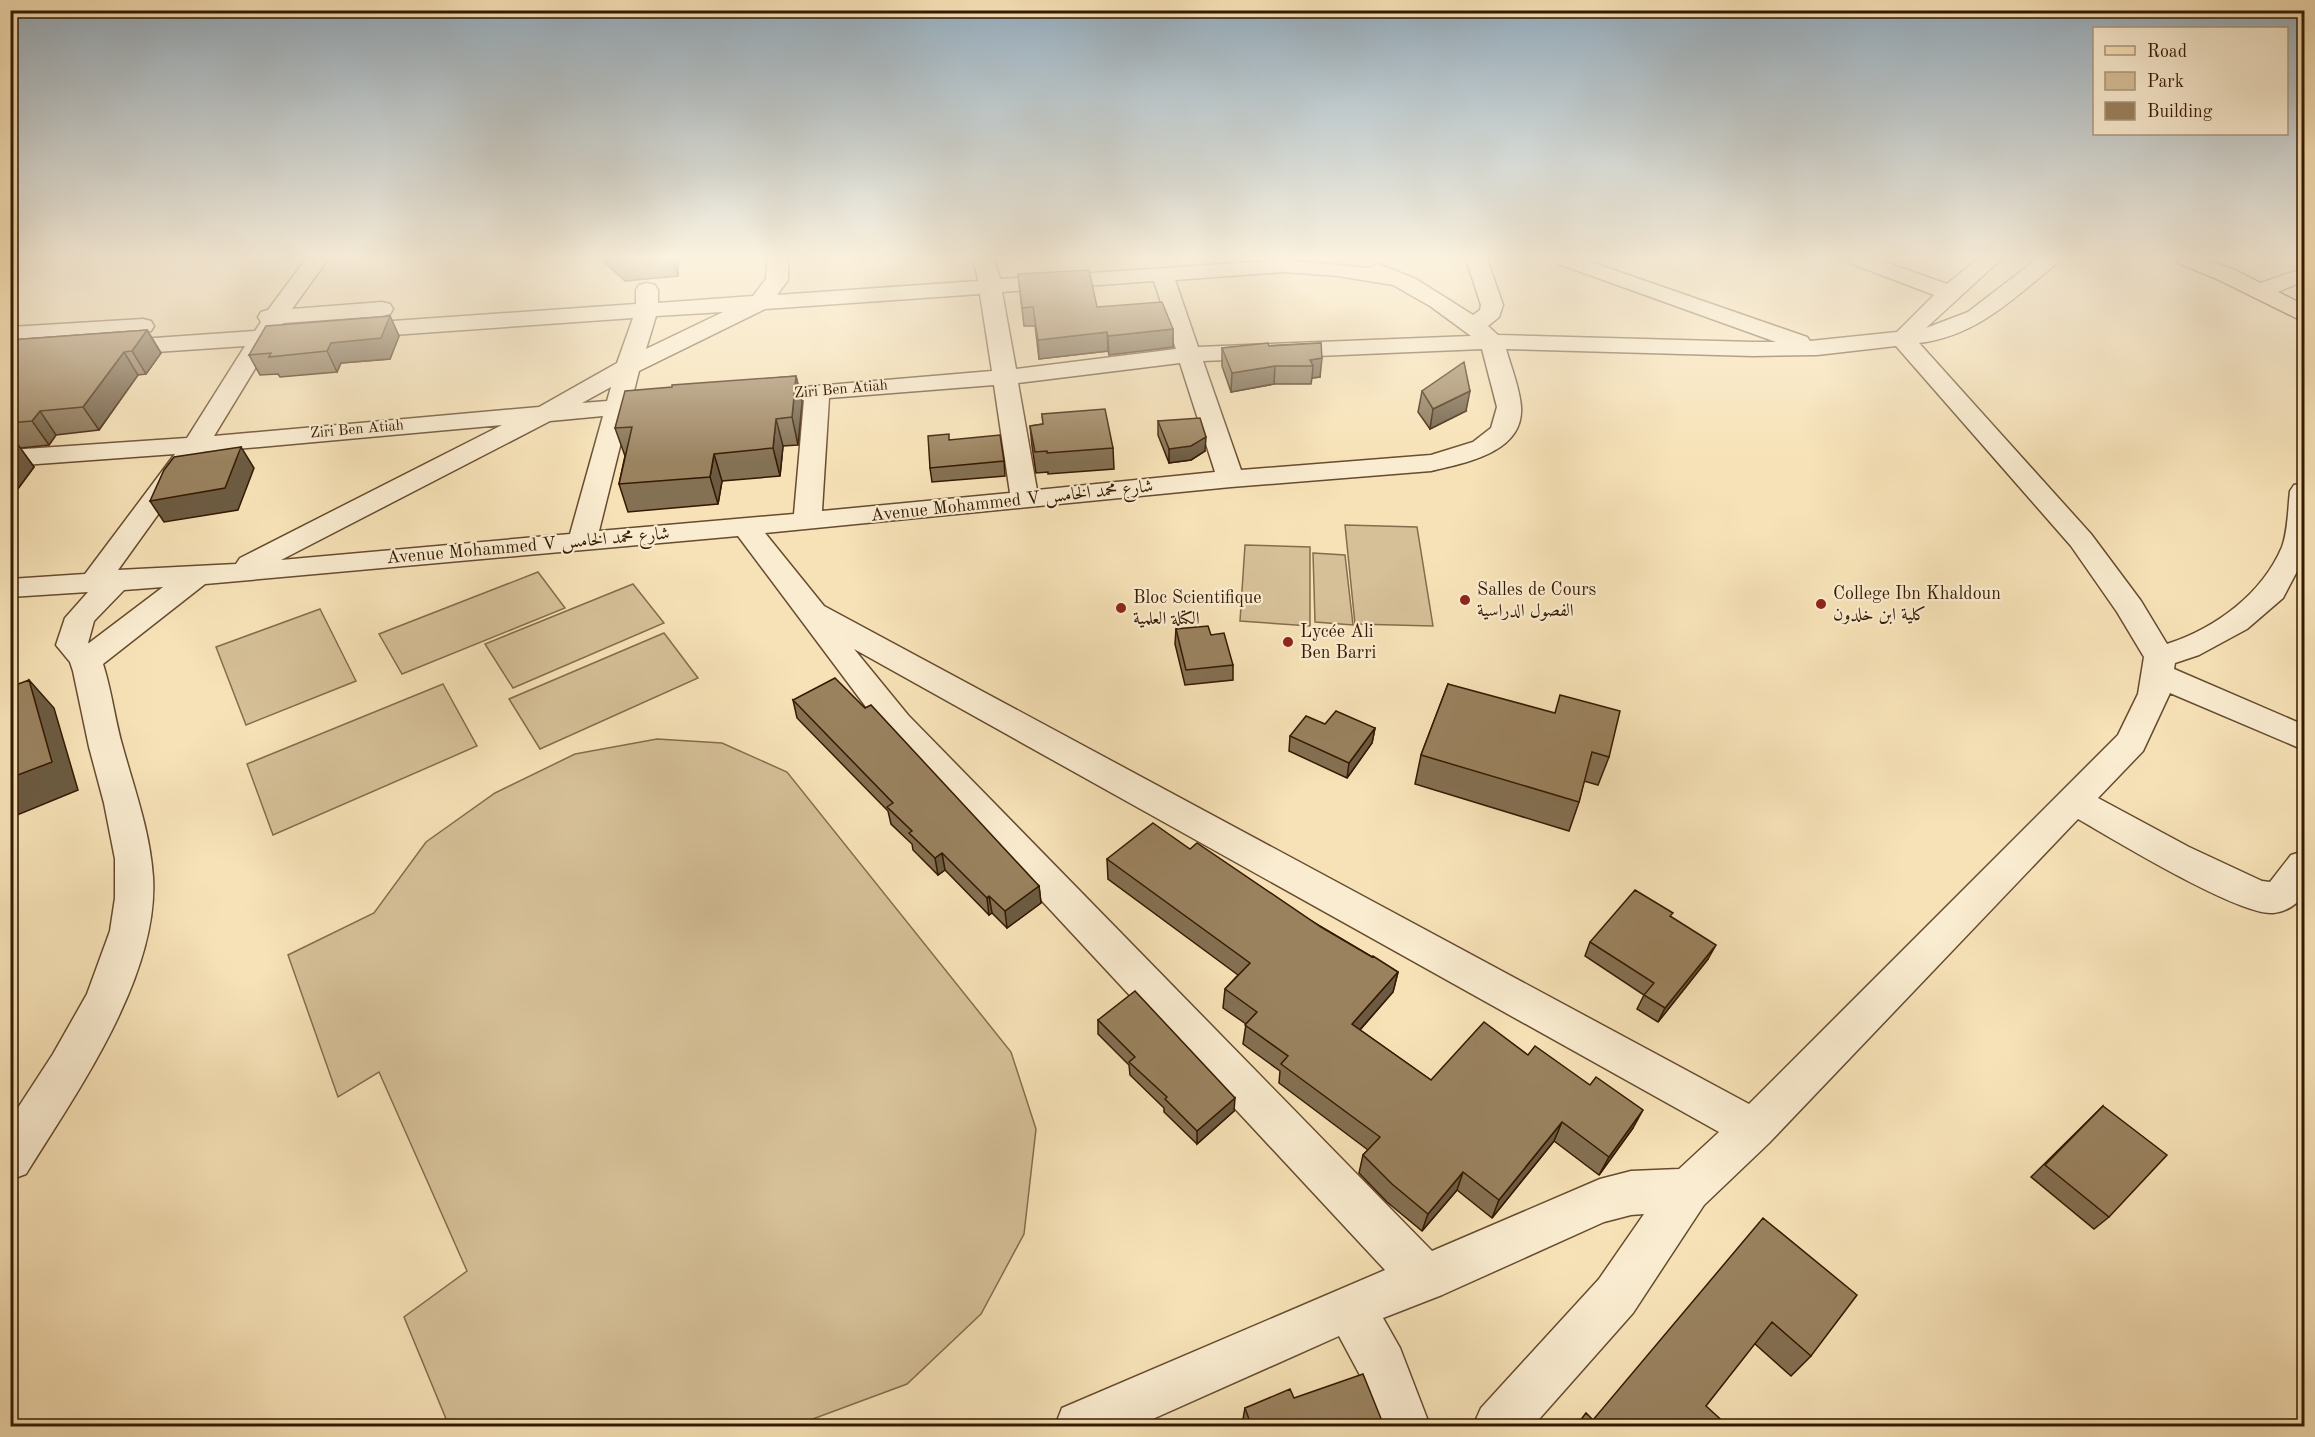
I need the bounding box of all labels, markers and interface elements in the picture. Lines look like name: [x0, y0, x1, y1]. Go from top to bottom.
legend: [2093, 27, 2288, 135]
text: Road: [2147, 43, 2187, 61]
text: Park: [2147, 73, 2184, 91]
text: Building: [2147, 103, 2213, 121]
street label: Ziri Ben Atiah: [793, 378, 889, 402]
street label: Ziri Ben Atiah: [309, 418, 405, 442]
street label: Avenue Mohammed V شارع محمد الخامس: [870, 477, 1155, 530]
street label: Avenue Mohammed V شارع محمد الخامس: [386, 525, 671, 572]
place label: Salles de Cours الفصول الدراسية: [1477, 581, 1597, 621]
place label: College Ibn Khaldoun كلية ابن خلدون: [1833, 585, 2001, 625]
place label: Bloc Scientifique الكتلة العلمية: [1133, 589, 1262, 628]
marker: Salles de Cours الفصول الدراسية: [1458, 593, 1472, 607]
marker: College Ibn Khaldoun كلية ابن خلدون: [1814, 597, 1828, 611]
marker: Bloc Scientifique الكتلة العلمية: [1114, 601, 1128, 615]
place label: Lycée Ali Ben Barri: [1300, 623, 1377, 662]
marker: Lycée Ali Ben Barri: [1281, 635, 1295, 649]

